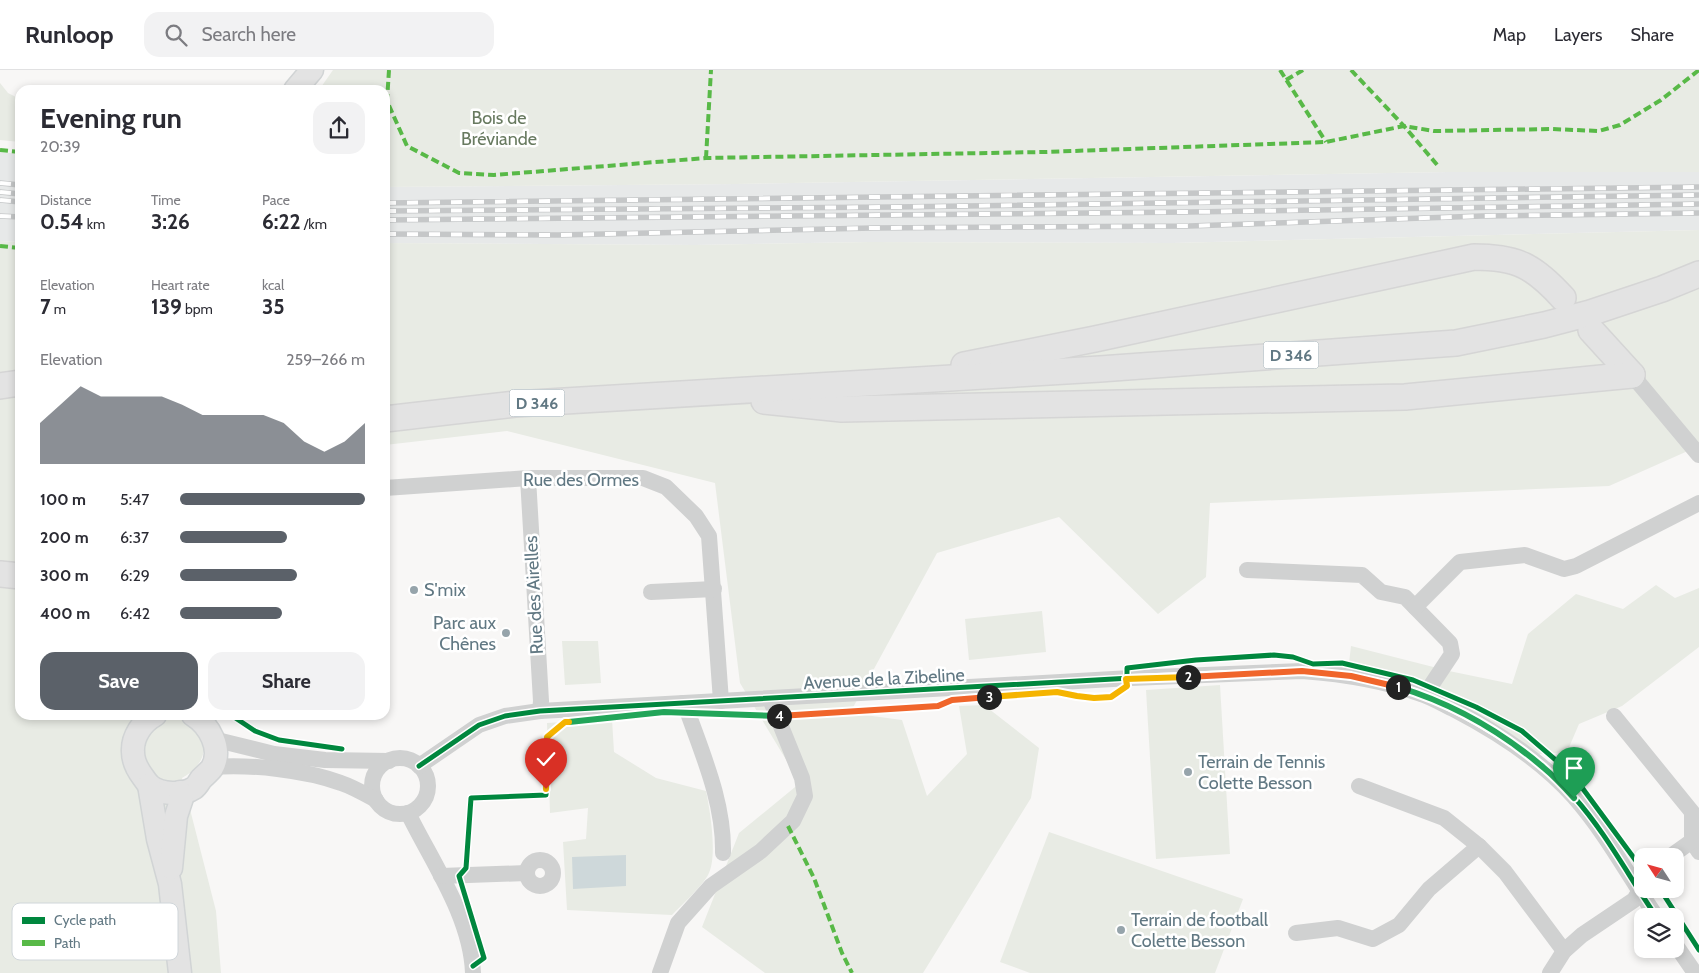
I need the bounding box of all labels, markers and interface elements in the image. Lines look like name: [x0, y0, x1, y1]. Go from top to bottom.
search box: [144, 12, 494, 57]
text: Runloop: [25, 20, 114, 49]
icon: search: [162, 21, 190, 49]
text: Search here: [202, 23, 296, 46]
text: Map: [1493, 24, 1526, 46]
text: Layers: [1554, 24, 1603, 46]
text: Share: [1631, 24, 1674, 46]
text: Evening run: [40, 101, 182, 135]
button: share: [313, 102, 365, 154]
park label: Bois de Bréviande: [461, 107, 537, 150]
text: 20:39: [40, 137, 81, 156]
text: Distance: [40, 191, 92, 209]
text: Time: [151, 191, 181, 209]
text: Pace: [262, 191, 290, 209]
text: 0.54: [40, 209, 84, 234]
text: 3:26: [151, 209, 190, 234]
text: 6:22: [262, 209, 301, 234]
text: km: [84, 215, 105, 233]
text: /km: [301, 215, 327, 233]
text: Elevation: [40, 276, 95, 294]
text: Heart rate: [151, 276, 210, 294]
text: kcal: [262, 276, 284, 294]
text: 7: [40, 294, 51, 319]
text: 139: [151, 294, 182, 319]
text: 35: [262, 294, 285, 319]
text: m: [51, 300, 66, 318]
text: bpm: [182, 300, 213, 318]
road number: D 346: [1264, 342, 1318, 368]
text: Elevation: [40, 350, 103, 369]
text: 259–266 m: [286, 350, 365, 369]
road number: D 346: [510, 389, 564, 416]
street label: Rue des Ormes: [523, 469, 639, 491]
text: 100 m: [40, 490, 86, 509]
text: 5:47: [120, 490, 149, 509]
text: 200 m: [40, 528, 89, 547]
text: 6:37: [120, 528, 149, 547]
street label: Rue des Airelles: [520, 535, 548, 655]
text: 300 m: [40, 566, 89, 585]
text: 6:29: [120, 566, 150, 585]
place label: S'mix: [424, 579, 466, 601]
marker: S'mix: [408, 584, 420, 596]
text: 400 m: [40, 604, 90, 623]
text: 6:42: [120, 604, 150, 623]
place label: Parc aux Chênes: [433, 612, 496, 655]
marker: Parc aux Chênes: [500, 627, 512, 639]
button: Save: [40, 652, 198, 710]
button: Share: [208, 652, 365, 710]
street label: Avenue de la Zibeline: [803, 664, 965, 694]
pin: 2: [1176, 664, 1200, 690]
text: 2: [1185, 668, 1192, 686]
pin: 1: [1386, 674, 1410, 700]
text: 1: [1396, 678, 1401, 696]
pin: 3: [976, 684, 1002, 710]
text: 3: [986, 688, 993, 706]
pin: 4: [766, 704, 792, 728]
text: 4: [775, 707, 784, 725]
pin: [525, 738, 567, 789]
icon: check: [532, 745, 560, 773]
pin: [1553, 747, 1595, 798]
place label: Terrain de Tennis Colette Besson: [1198, 751, 1325, 794]
icon: arrive: [1560, 754, 1588, 782]
marker: Terrain de Tennis Colette Besson: [1182, 766, 1194, 778]
north arrow: [1634, 848, 1684, 898]
map controls: [1634, 848, 1684, 958]
legend: [12, 903, 178, 960]
button: layers: [1634, 908, 1684, 958]
place label: Terrain de football Colette Besson: [1131, 909, 1269, 952]
text: Cycle path: [54, 911, 116, 929]
marker: Terrain de football Colette Besson: [1115, 924, 1127, 936]
text: Path: [54, 934, 81, 952]

